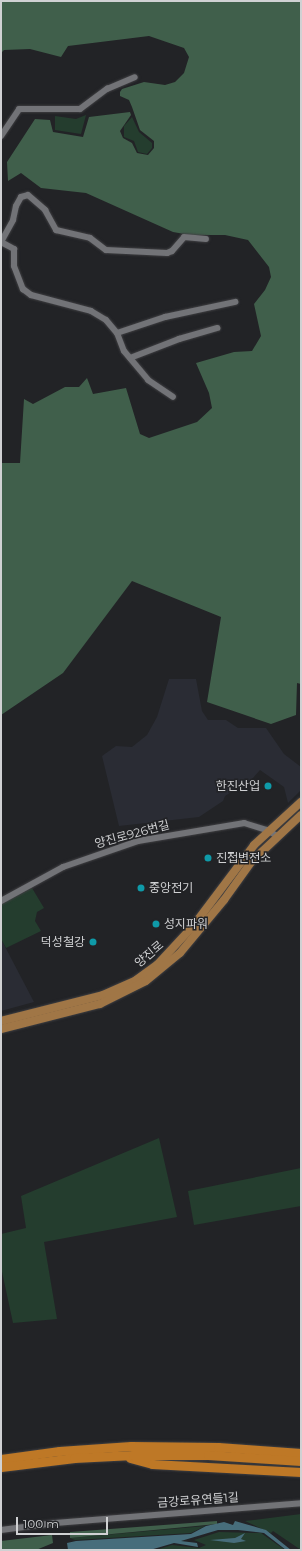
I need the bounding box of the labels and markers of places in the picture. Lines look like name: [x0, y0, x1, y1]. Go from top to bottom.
place label: 한진산업: [216, 779, 260, 793]
marker: 한진산업: [263, 781, 273, 791]
place label: 진접변전소: [216, 851, 271, 865]
marker: 진접변전소: [203, 853, 213, 863]
place label: 중앙전기: [149, 881, 193, 895]
marker: 중앙전기: [136, 883, 146, 893]
place label: 성지파워: [164, 917, 208, 931]
marker: 성지파워: [151, 919, 161, 929]
place label: 덕성철강: [41, 935, 85, 949]
marker: 덕성철강: [88, 937, 98, 947]

